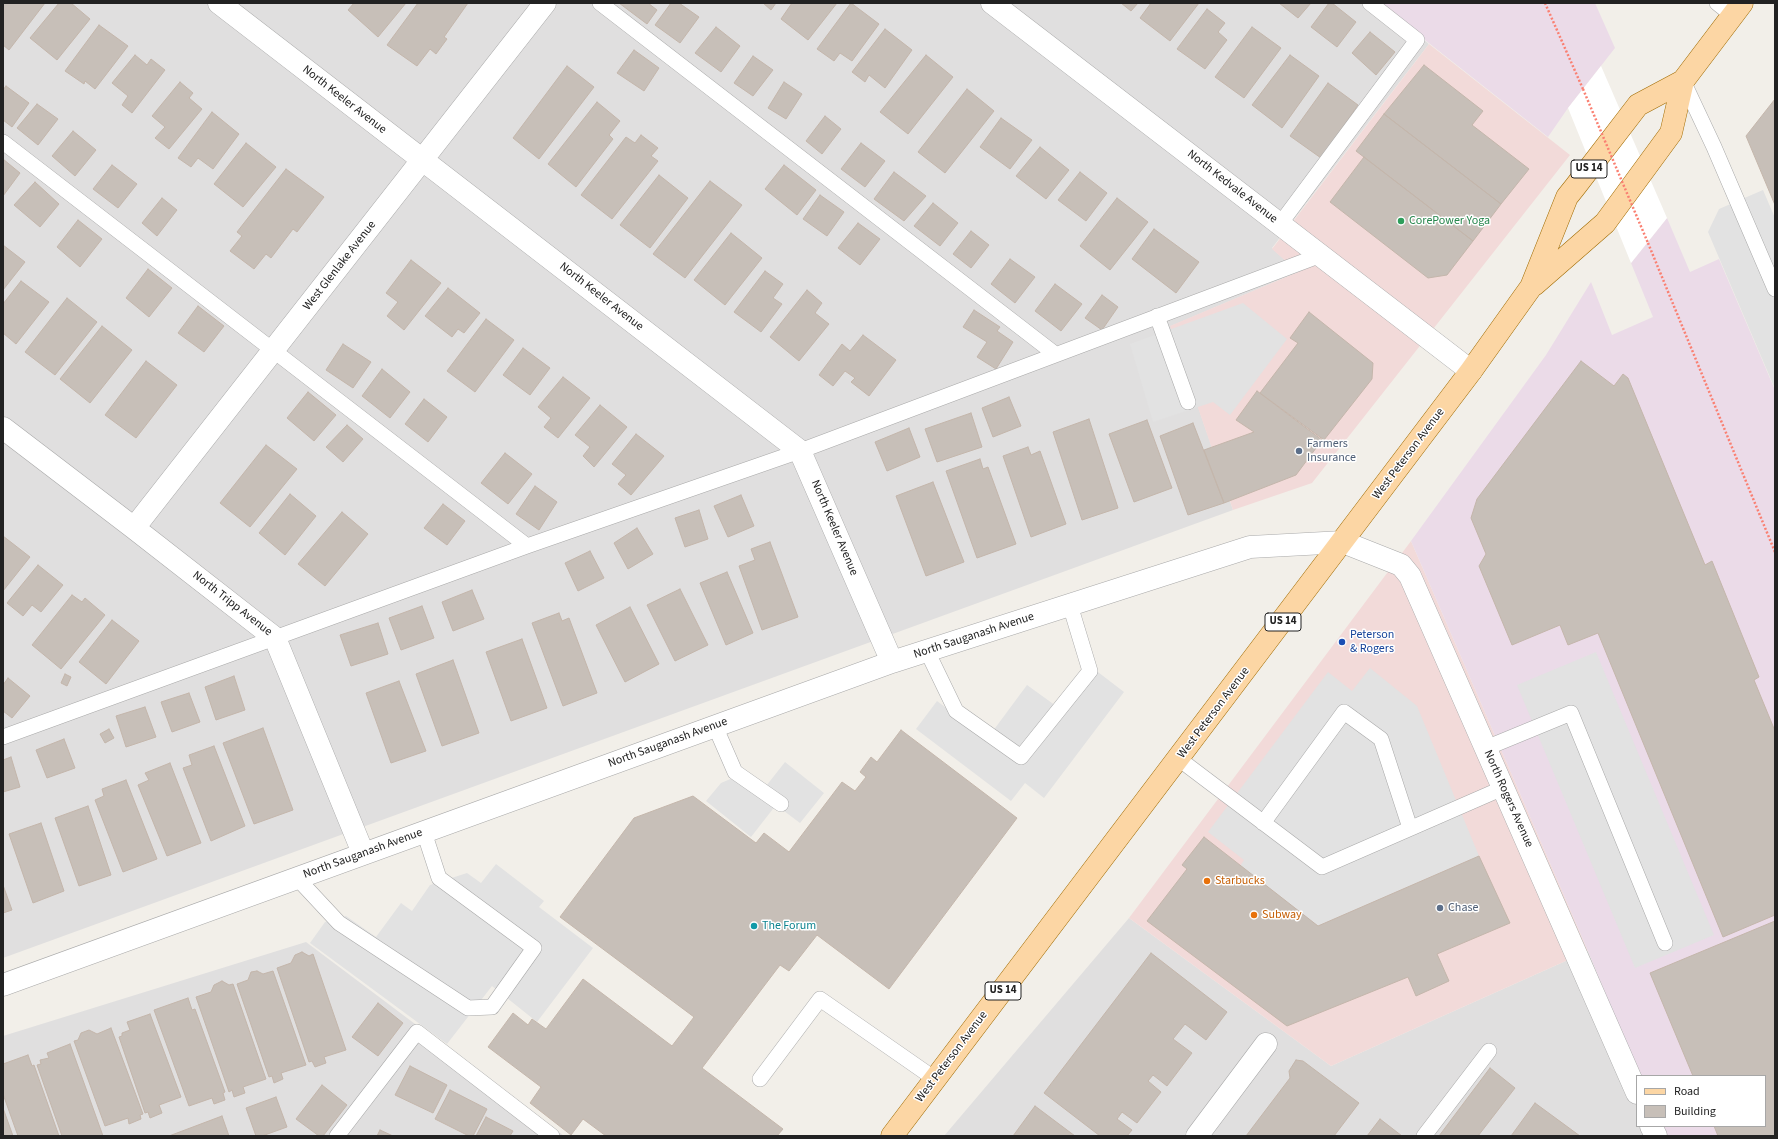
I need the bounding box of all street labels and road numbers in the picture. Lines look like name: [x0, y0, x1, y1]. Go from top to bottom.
street label: North Keeler Avenue: [299, 63, 389, 137]
street label: North Kedvale Avenue: [1184, 147, 1280, 227]
road number: US 14: [1571, 160, 1607, 178]
street label: West Glenlake Avenue: [301, 218, 379, 314]
street label: North Keeler Avenue: [556, 260, 646, 334]
street label: West Peterson Avenue: [1370, 406, 1448, 502]
street label: North Keeler Avenue: [807, 478, 861, 578]
street label: North Tripp Avenue: [189, 568, 275, 640]
street label: North Sauganash Avenue: [912, 610, 1036, 662]
road number: US 14: [1265, 613, 1301, 631]
street label: West Peterson Avenue: [1175, 665, 1253, 761]
street label: North Sauganash Avenue: [606, 715, 730, 771]
street label: North Rogers Avenue: [1480, 748, 1536, 850]
street label: North Sauganash Avenue: [301, 826, 425, 882]
road number: US 14: [985, 982, 1021, 1000]
street label: West Peterson Avenue: [913, 1009, 991, 1105]

